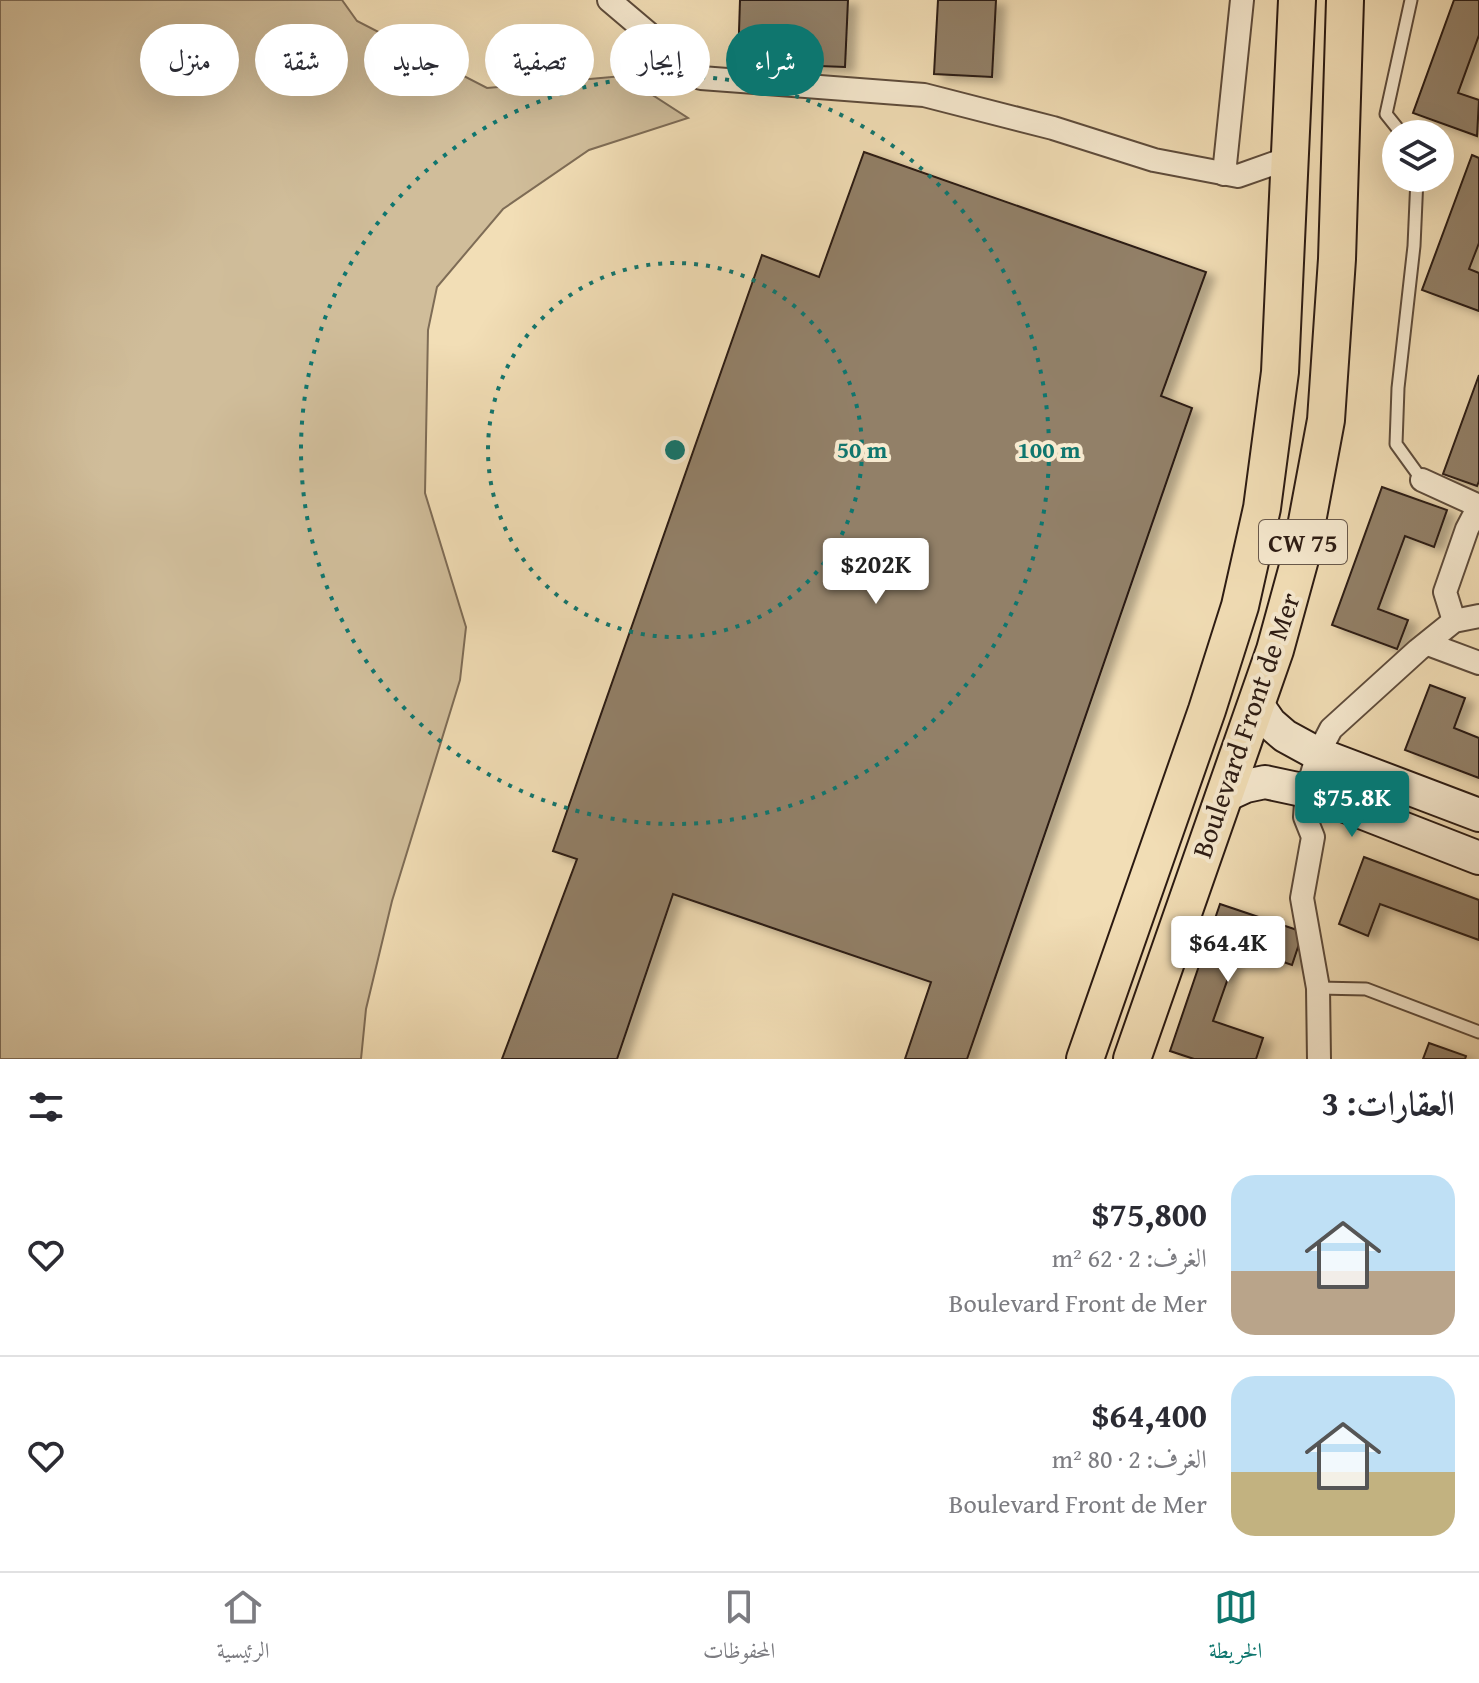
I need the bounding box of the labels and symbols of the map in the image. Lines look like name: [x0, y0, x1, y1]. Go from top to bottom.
text: 50 m: [837, 432, 888, 467]
text: 100 m: [1017, 432, 1081, 467]
centre of rings: [661, 436, 689, 464]
road number: CW 75: [1259, 520, 1347, 564]
pin: $202K: [820, 538, 932, 606]
street label: Boulevard Front de Mer: [1180, 586, 1310, 863]
pin: $75.8K: [1287, 771, 1417, 839]
pin: $64.4K: [1163, 916, 1293, 984]

